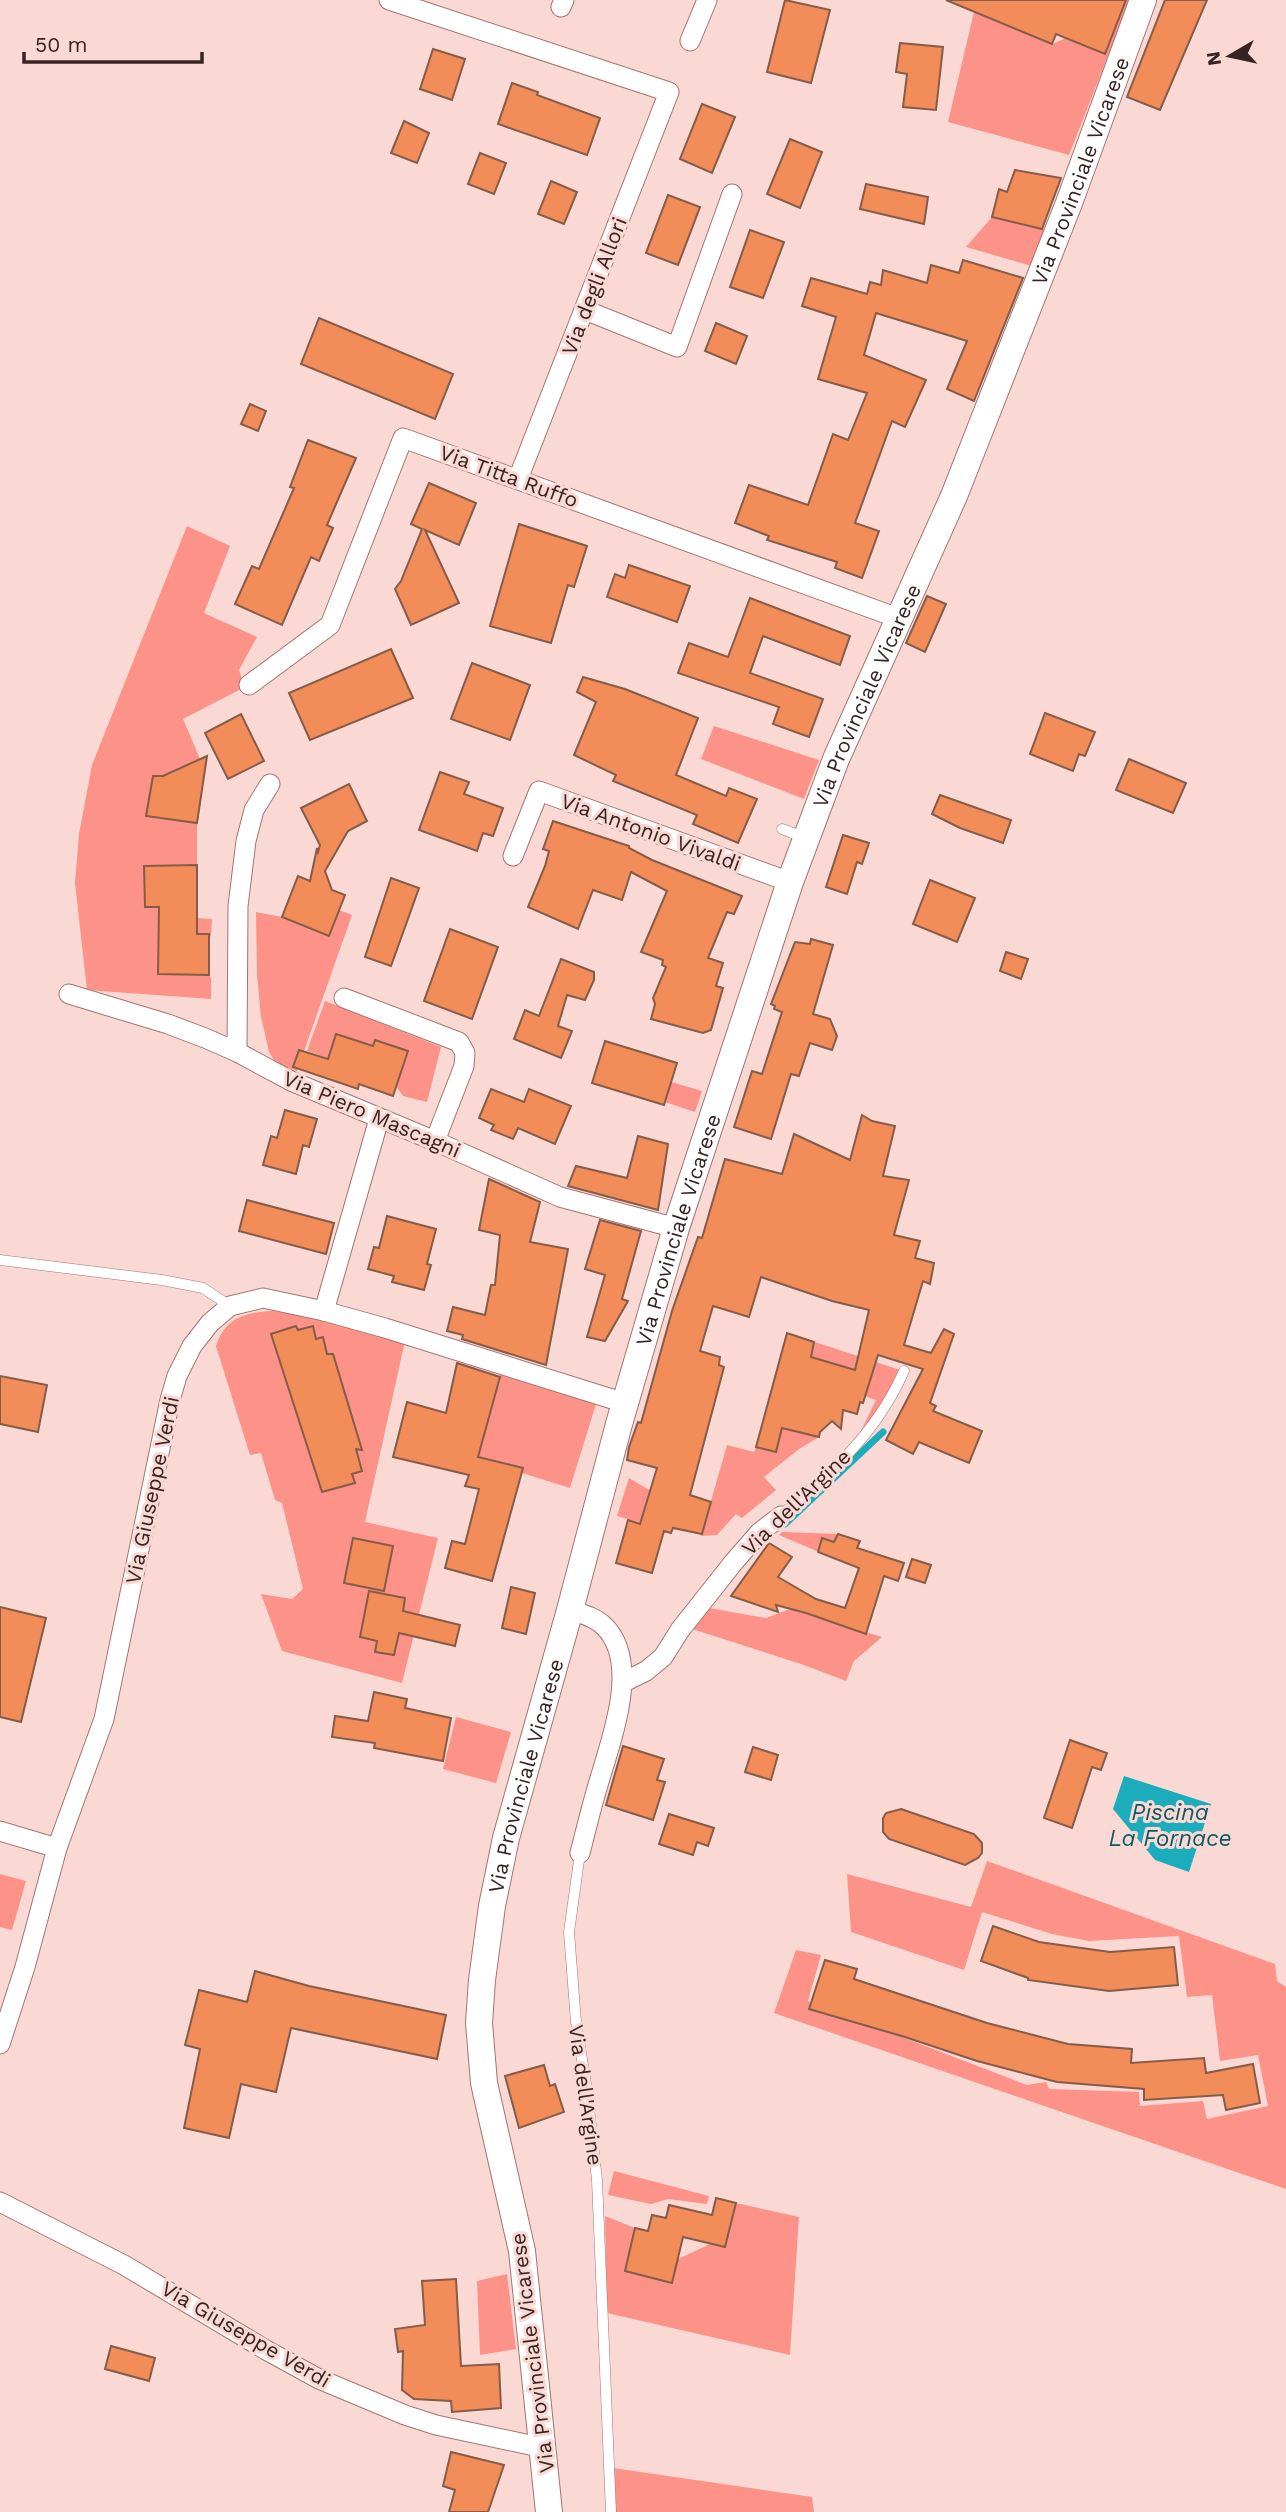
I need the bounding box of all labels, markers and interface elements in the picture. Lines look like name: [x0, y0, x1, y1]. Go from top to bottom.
scale bar: [24, 21, 203, 65]
north arrow: [1195, 21, 1265, 91]
text: 50 m: [35, 32, 87, 57]
text: N: [1201, 50, 1226, 67]
street label: Via Provinciale Vicarese: [1026, 53, 1134, 288]
street label: Via degli Allori: [556, 213, 632, 359]
street label: Via Titta Ruffo: [436, 439, 582, 513]
street label: Via Provinciale Vicarese: [807, 580, 926, 811]
street label: Via Antonio Vivaldi: [558, 788, 744, 876]
street label: Via Piero Mascagni: [279, 1065, 465, 1163]
street label: Via Provinciale Vicarese: [630, 1111, 725, 1349]
street label: Via Giuseppe Verdi: [120, 1394, 184, 1586]
street label: Via dell'Argine: [736, 1444, 856, 1560]
street label: Via Provinciale Vicarese: [482, 1656, 568, 1895]
water label: Piscina La Fornace: [1108, 1799, 1232, 1852]
street label: Via dell'Argine: [564, 2023, 608, 2167]
street label: Via Provinciale Vicarese: [505, 2232, 559, 2474]
street label: Via Giuseppe Verdi: [157, 2275, 335, 2393]

